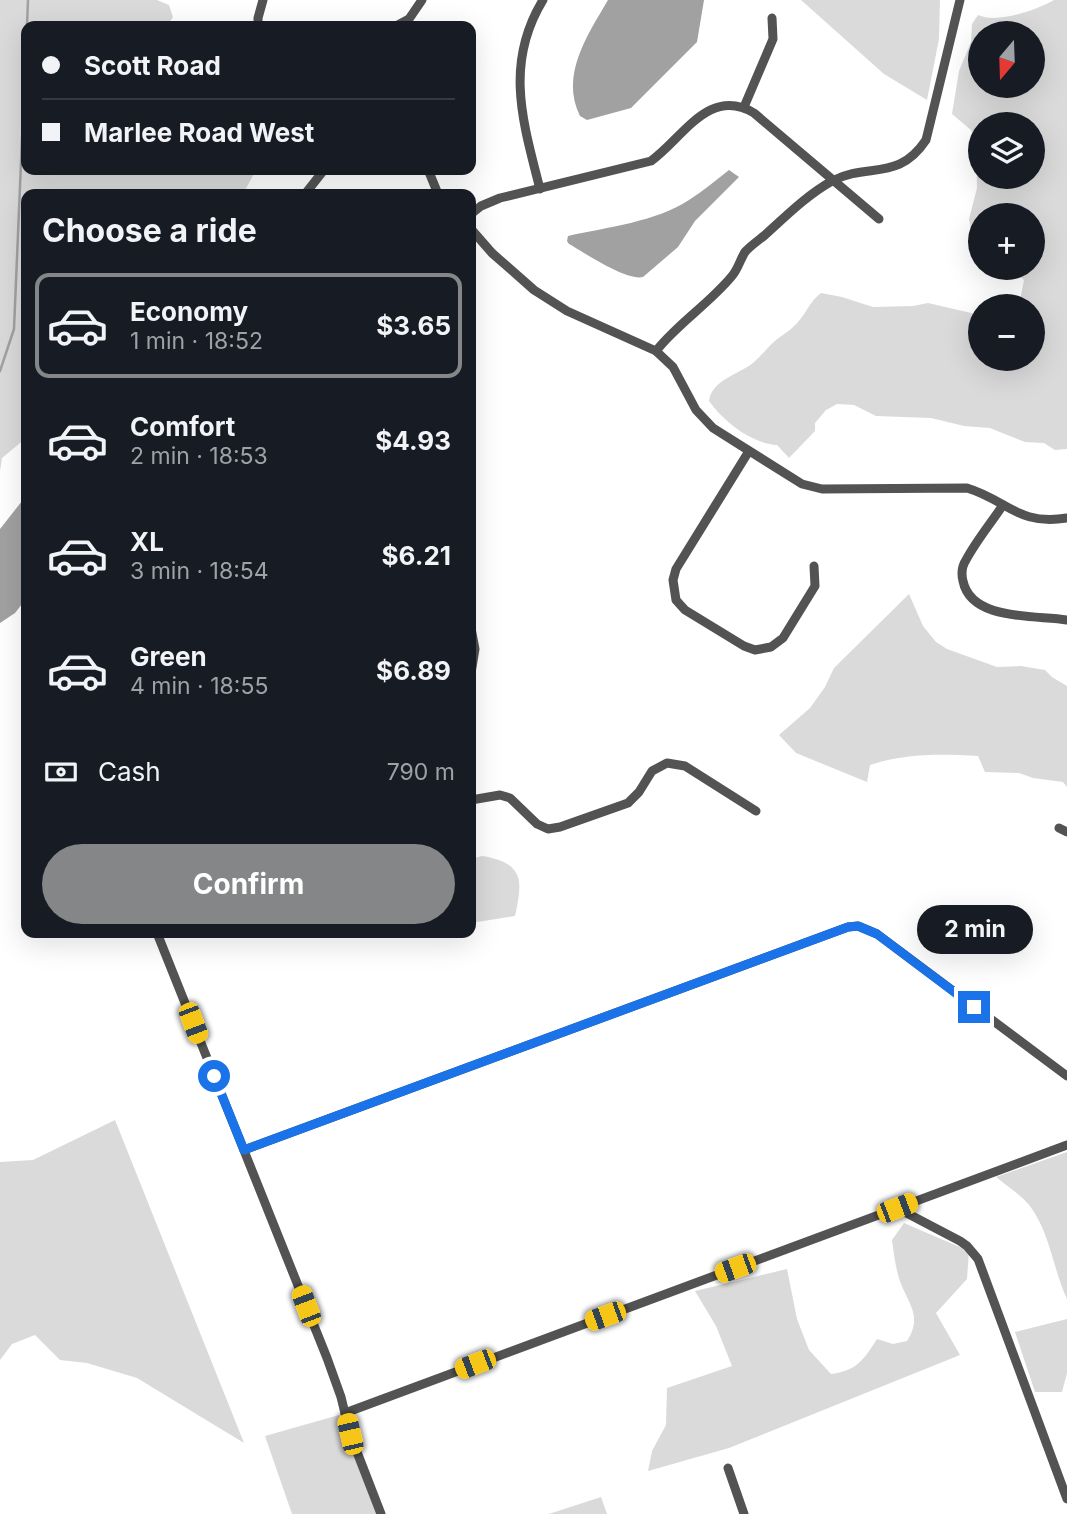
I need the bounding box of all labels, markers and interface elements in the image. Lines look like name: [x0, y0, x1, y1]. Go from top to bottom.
north arrow: [968, 21, 1045, 98]
map controls: [968, 21, 1045, 371]
text: Scott Road: [84, 50, 221, 81]
button: layers: [968, 112, 1045, 189]
text: Marlee Road West: [84, 117, 314, 148]
button: +: [968, 203, 1045, 280]
text: Choose a ride: [42, 211, 257, 250]
icon: car: [46, 294, 109, 357]
button: −: [968, 294, 1045, 371]
text: Economy: [130, 296, 248, 327]
text: $3.65: [376, 310, 451, 341]
text: 1 min · 18:52: [130, 327, 263, 355]
icon: car: [46, 409, 109, 472]
text: Comfort: [130, 411, 235, 442]
text: $4.93: [375, 425, 451, 456]
text: 2 min · 18:53: [130, 442, 268, 470]
icon: car: [46, 524, 109, 587]
text: XL: [130, 526, 164, 557]
text: $6.21: [382, 540, 451, 571]
text: 3 min · 18:54: [130, 557, 269, 585]
icon: car: [46, 639, 109, 702]
text: Green: [130, 641, 207, 672]
text: $6.89: [376, 655, 451, 686]
text: 4 min · 18:55: [130, 672, 268, 700]
icon: cash: [42, 753, 80, 791]
text: Cash: [98, 756, 161, 787]
text: 790 m: [387, 758, 455, 786]
button: Confirm: [42, 844, 455, 924]
callout: 2 min: [916, 906, 1032, 954]
text: 2 min: [944, 915, 1006, 943]
route end: [958, 991, 990, 1023]
car: [176, 1000, 211, 1046]
route start: [198, 1060, 230, 1092]
car: [874, 1191, 921, 1225]
car: [712, 1251, 759, 1285]
car: [289, 1283, 324, 1329]
car: [582, 1299, 629, 1333]
car: [452, 1347, 499, 1381]
car: [336, 1411, 365, 1457]

